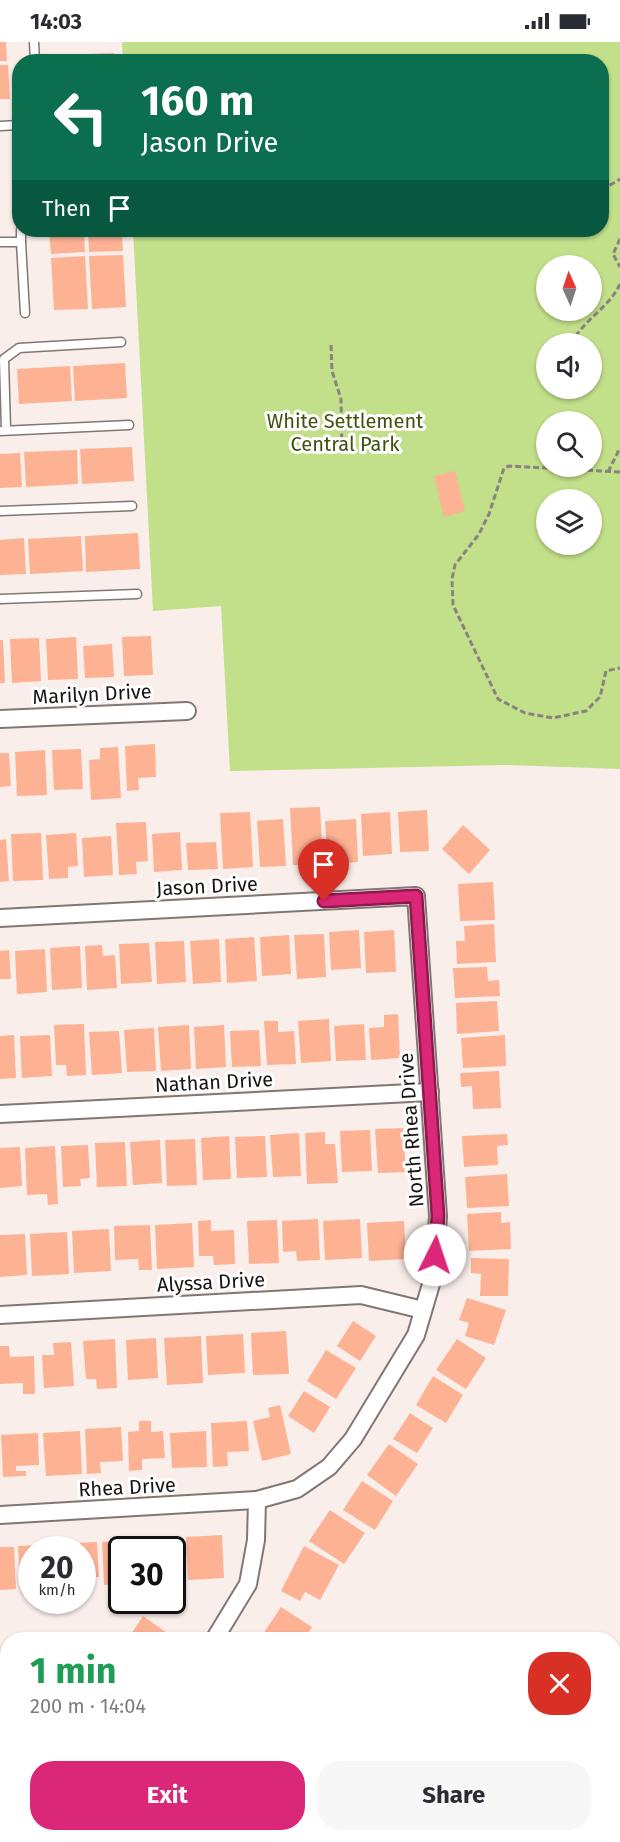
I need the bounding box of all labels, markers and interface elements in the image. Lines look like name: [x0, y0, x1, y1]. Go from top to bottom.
text: 14:03: [30, 8, 82, 35]
text: 160 m: [141, 76, 254, 126]
icon: left: [42, 78, 120, 156]
text: Jason Drive: [141, 127, 278, 159]
icon: arrive: [103, 192, 136, 225]
text: Then: [42, 195, 91, 222]
north arrow: [536, 255, 602, 321]
map controls: [536, 255, 602, 555]
button: sound: [536, 333, 602, 399]
park label: White Settlement Central Park: [267, 409, 424, 456]
button: search: [536, 411, 602, 477]
button: layers: [536, 489, 602, 555]
street label: Marilyn Drive: [32, 679, 152, 709]
pin: [298, 839, 349, 901]
icon: arrive: [307, 848, 340, 881]
street label: Jason Drive: [156, 871, 258, 901]
street label: North Rhea Drive: [394, 1052, 428, 1208]
street label: Nathan Drive: [154, 1067, 274, 1097]
position arrow: [403, 1223, 467, 1287]
street label: Alyssa Drive: [156, 1267, 266, 1297]
street label: Rhea Drive: [78, 1472, 176, 1502]
speed limit sign: 30: [108, 1536, 186, 1614]
text: 20: [40, 1550, 74, 1586]
text: km/h: [38, 1581, 76, 1599]
text: 1 min: [30, 1649, 117, 1693]
button: close: [528, 1652, 591, 1715]
text: 200 m · 14:04: [30, 1694, 146, 1718]
button: Exit: [30, 1761, 305, 1830]
button: Share: [317, 1761, 591, 1830]

